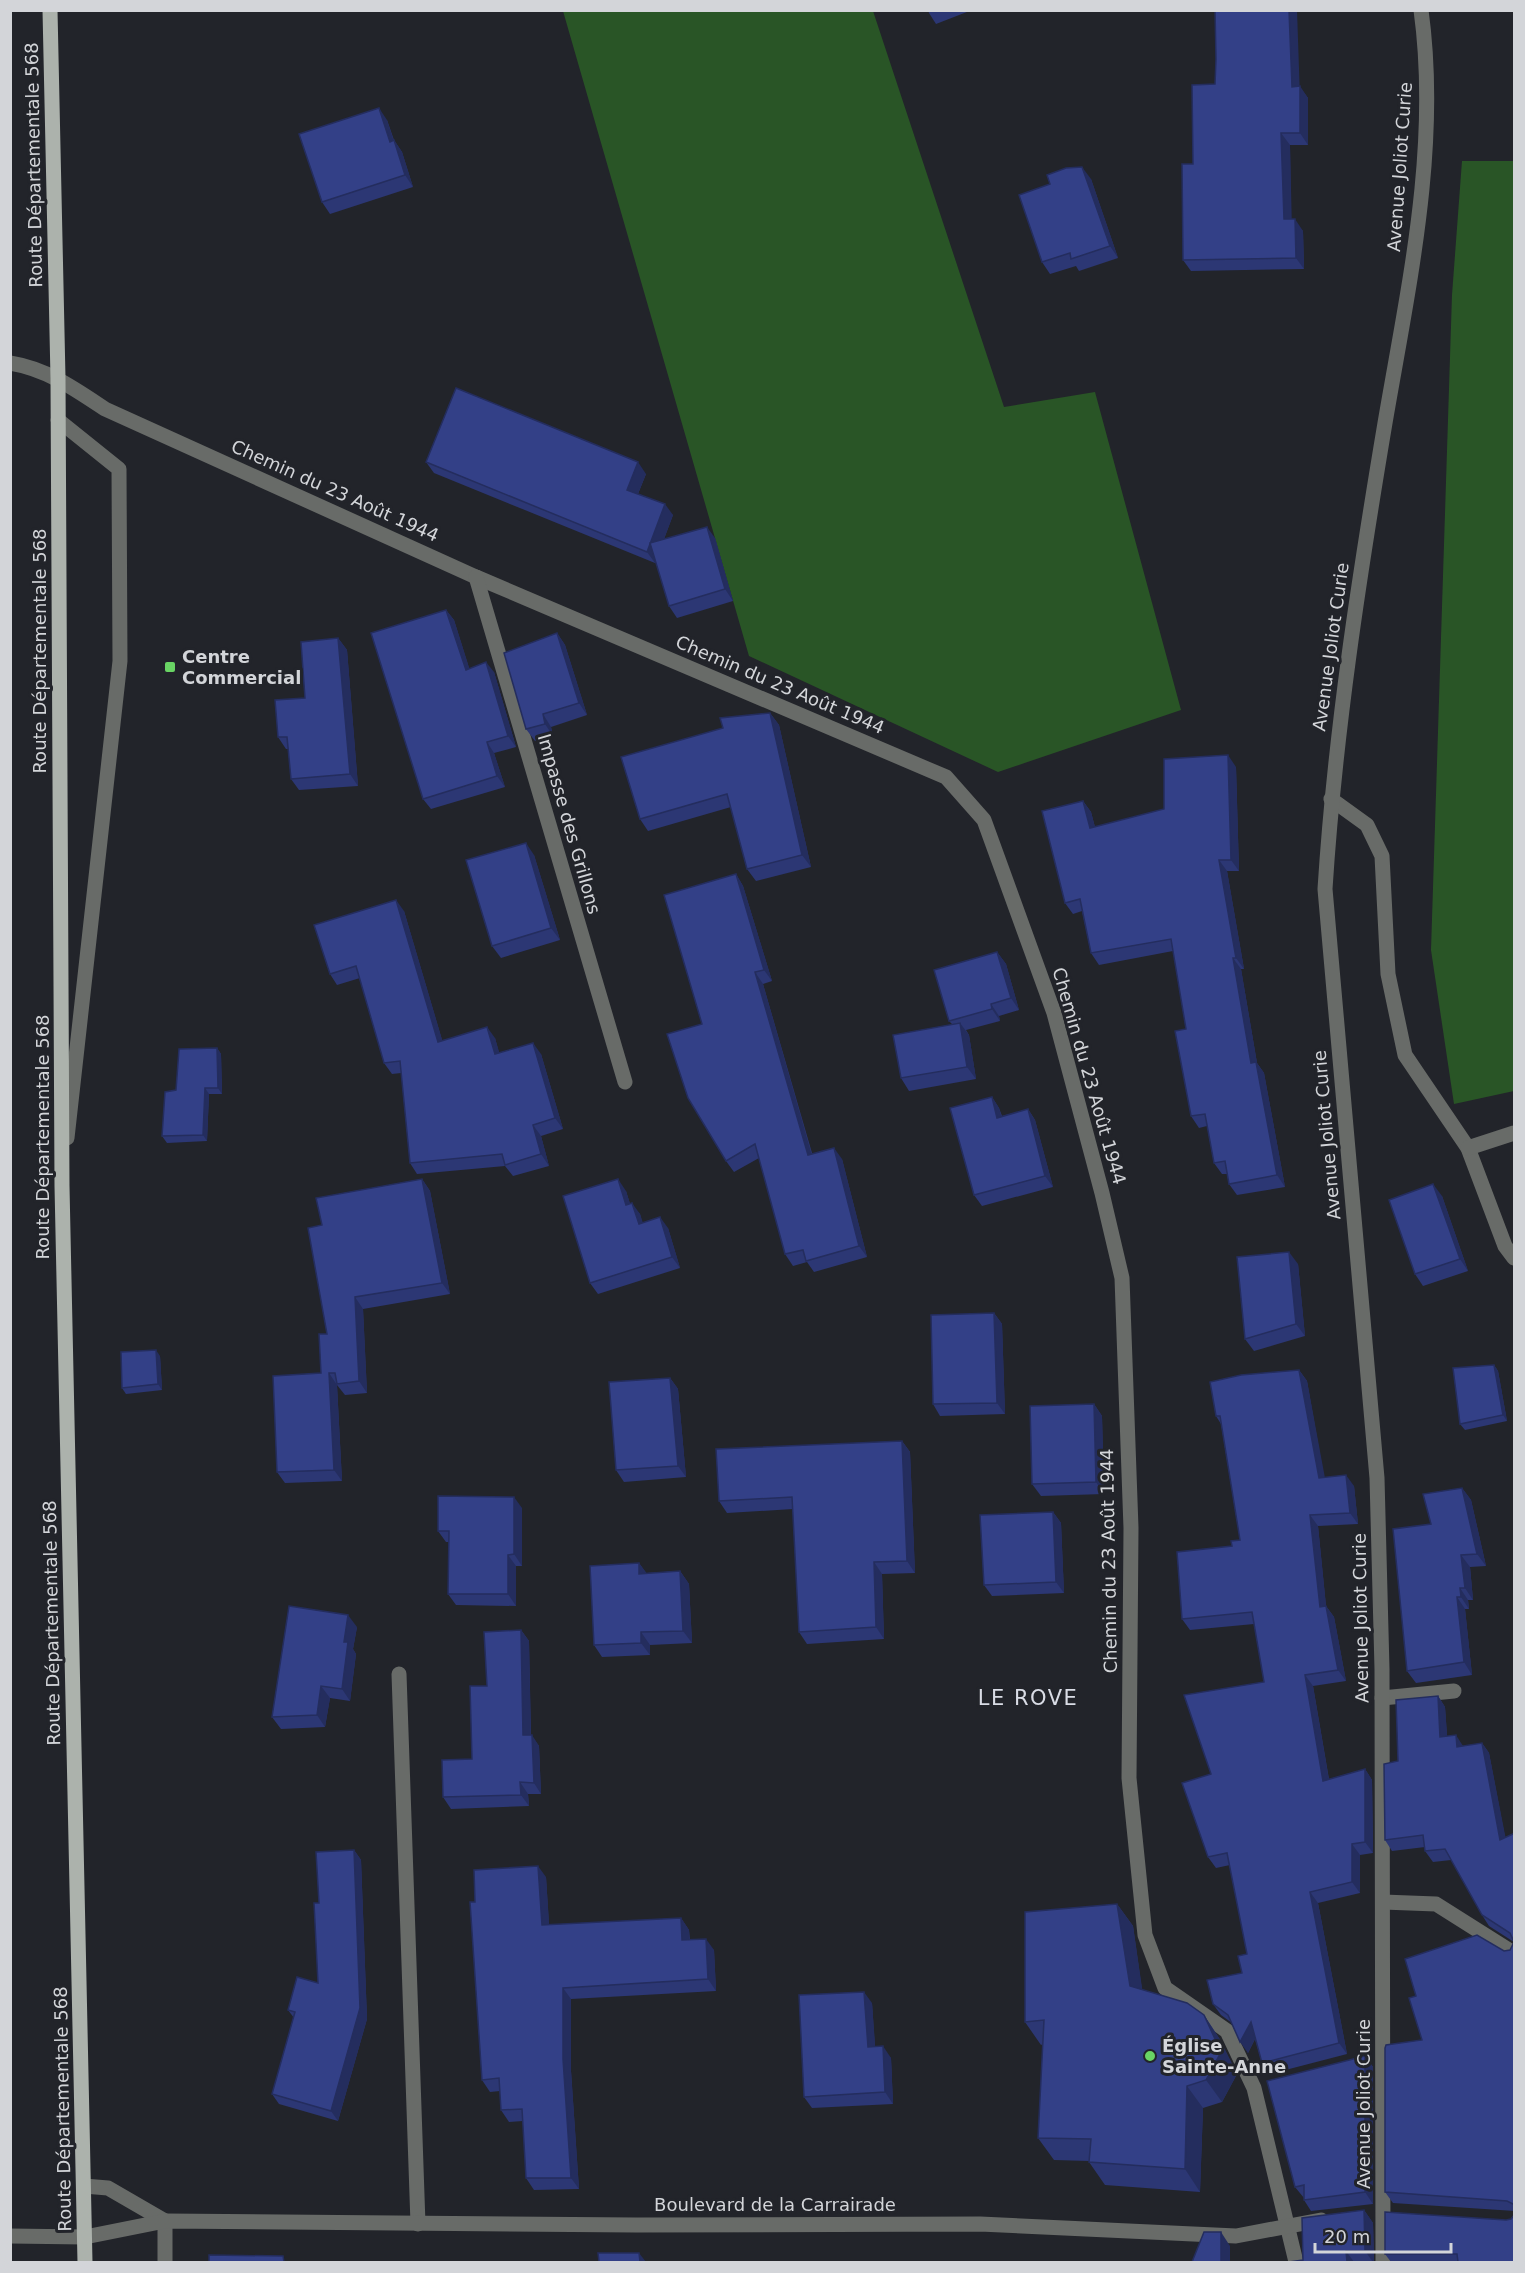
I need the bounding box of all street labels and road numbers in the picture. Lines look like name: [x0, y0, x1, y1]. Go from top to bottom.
street label: Route Départementale 568: [21, 42, 46, 288]
street label: Avenue Joliot Curie: [1383, 81, 1416, 253]
street label: Chemin du 23 Août 1944: [228, 435, 442, 546]
street label: Route Départementale 568: [29, 528, 50, 774]
street label: Avenue Joliot Curie: [1308, 561, 1353, 733]
street label: Chemin du 23 Août 1944: [673, 631, 888, 738]
street label: Impasse des Grillons: [534, 731, 605, 916]
street label: Chemin du 23 Août 1944: [1048, 965, 1131, 1187]
street label: Route Départementale 568: [32, 1014, 53, 1260]
street label: Avenue Joliot Curie: [1309, 1049, 1344, 1221]
street label: Chemin du 23 Août 1944: [1096, 1448, 1121, 1674]
street label: Route Départementale 568: [39, 1500, 64, 1746]
street label: Avenue Joliot Curie: [1349, 1533, 1372, 1703]
street label: Route Départementale 568: [50, 1986, 75, 2232]
street label: Avenue Joliot Curie: [1353, 2019, 1374, 2189]
street label: Boulevard de la Carrairade: [654, 2194, 896, 2215]

